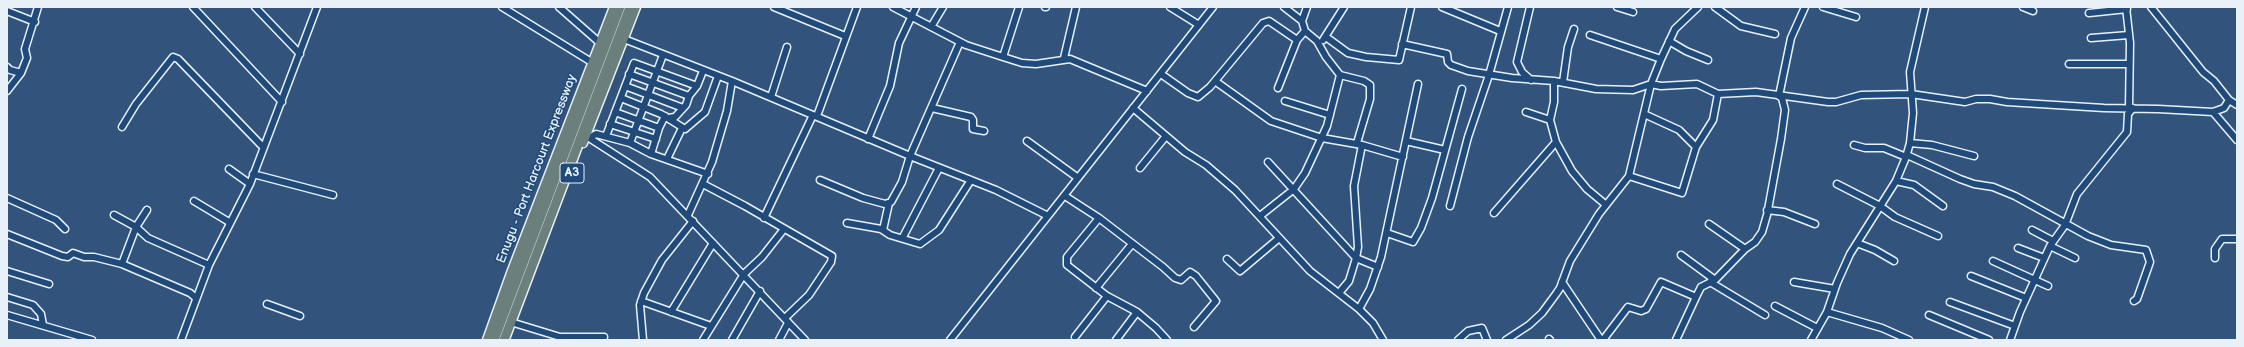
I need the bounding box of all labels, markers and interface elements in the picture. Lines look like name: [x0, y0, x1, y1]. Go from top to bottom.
street label: Enugu - Port Harcourt Expressway: [494, 72, 580, 266]
road number: A3: [560, 163, 584, 183]

